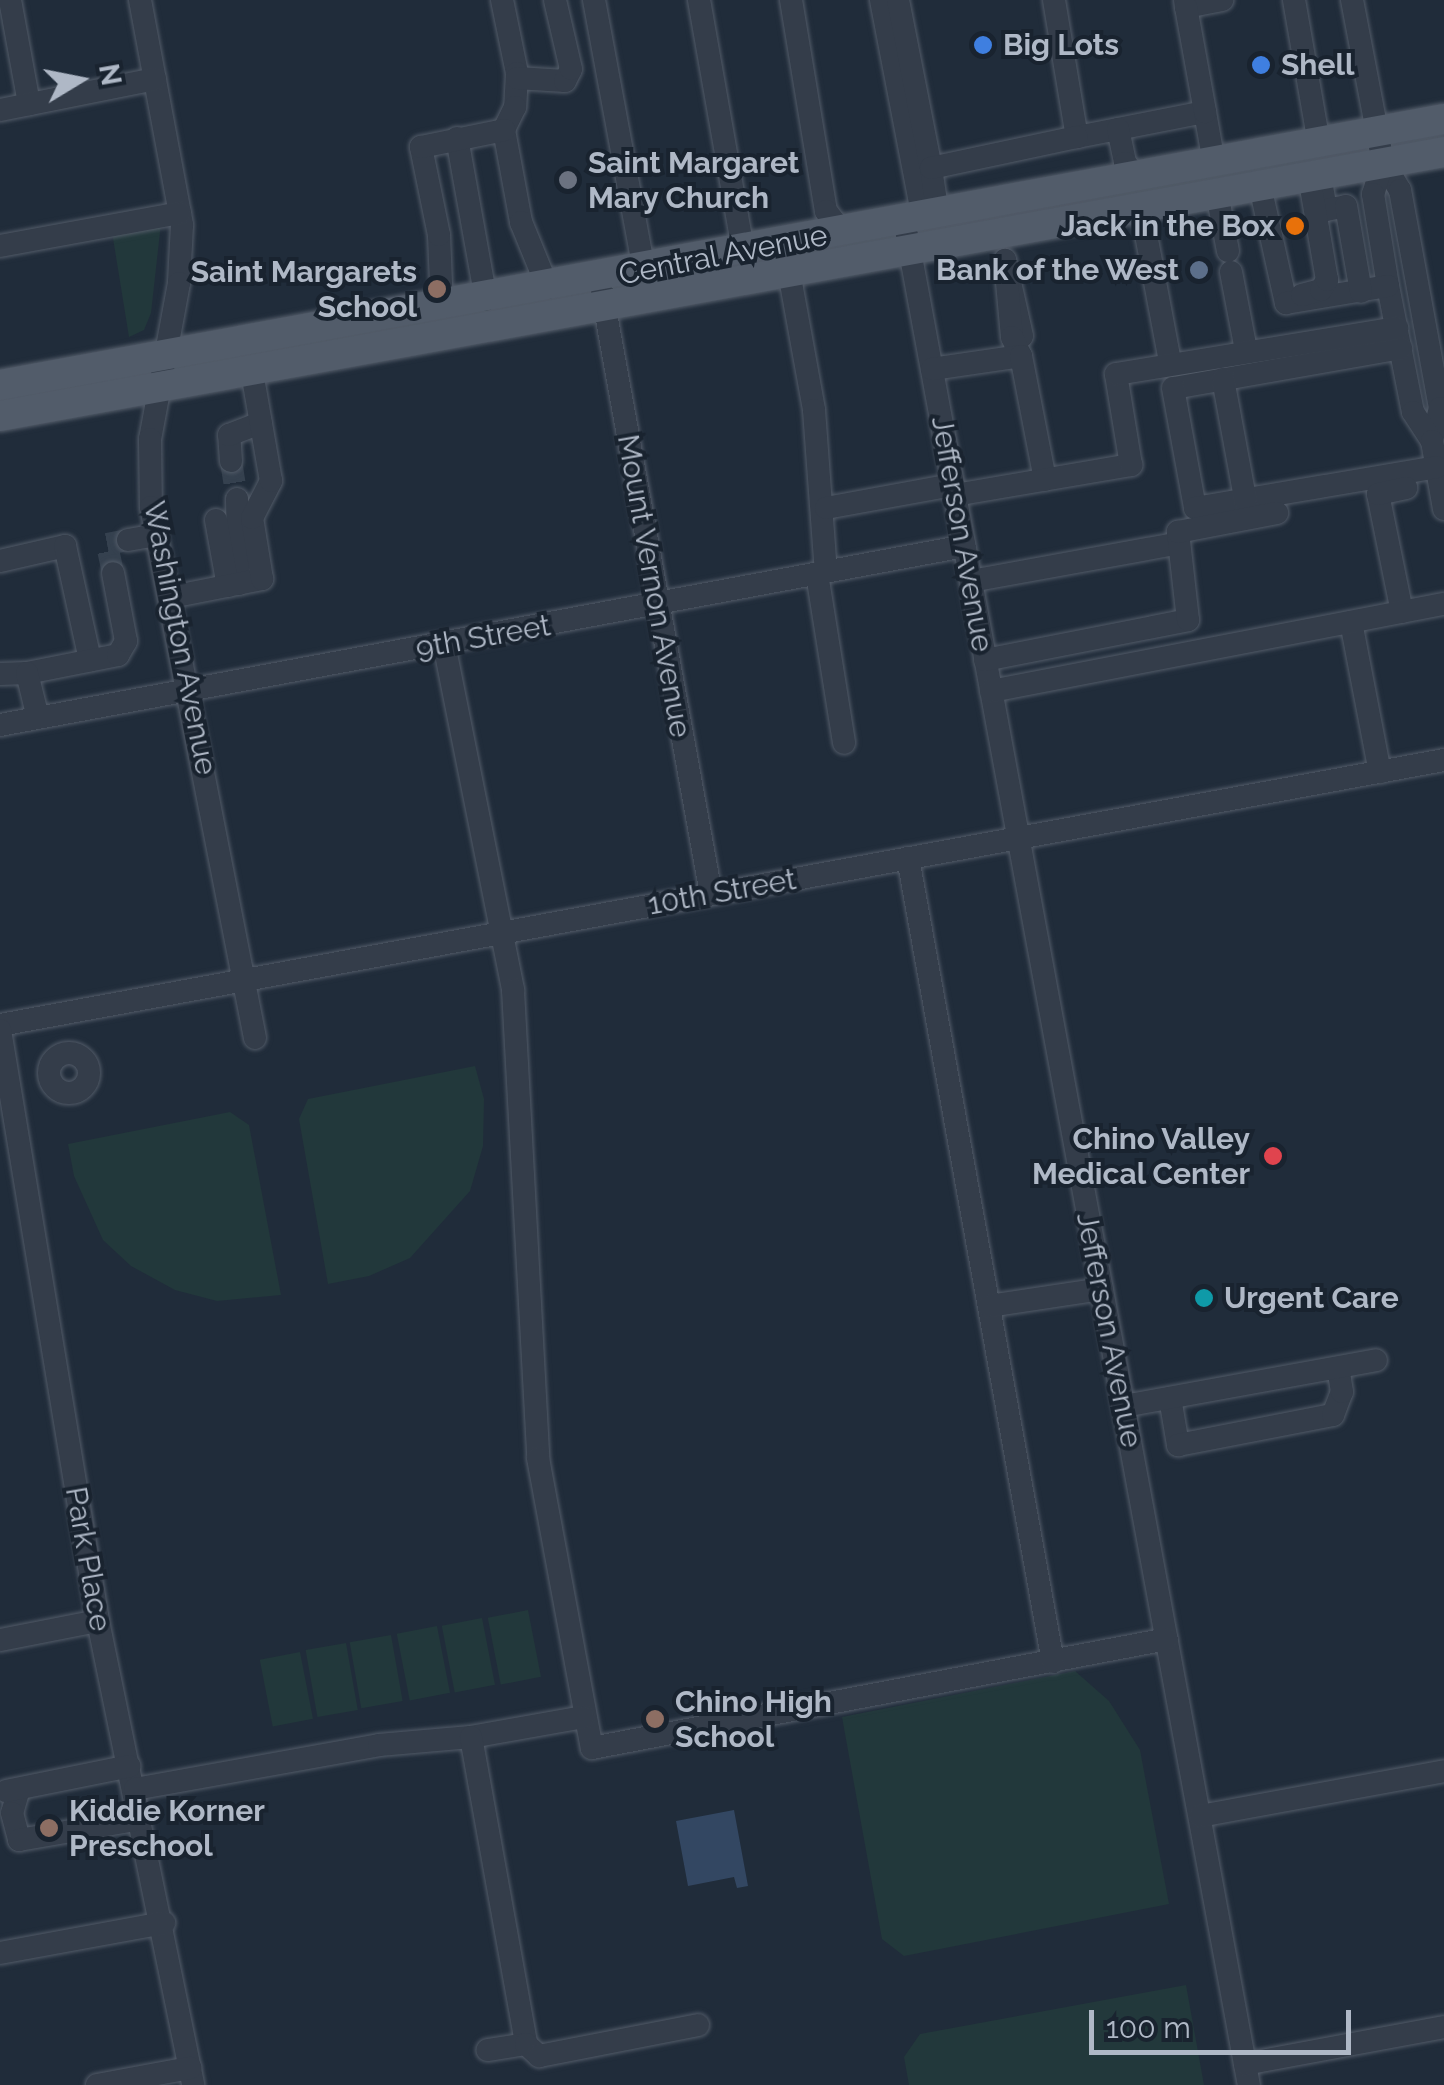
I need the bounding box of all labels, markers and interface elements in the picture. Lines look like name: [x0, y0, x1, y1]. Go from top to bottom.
place label: Big Lots: [1003, 27, 1119, 63]
north arrow: [30, 30, 130, 130]
marker: Big Lots: [972, 34, 994, 56]
place label: Shell: [1281, 47, 1354, 83]
marker: Shell: [1250, 54, 1272, 76]
text: N: [92, 61, 128, 88]
place label: Saint Margaret Mary Church: [588, 145, 799, 216]
marker: Saint Margaret Mary Church: [557, 169, 579, 191]
place label: Jack in the Box: [1061, 208, 1275, 244]
marker: Jack in the Box: [1284, 215, 1306, 237]
street label: Central Avenue: [615, 217, 831, 293]
place label: Bank of the West: [934, 252, 1179, 288]
place label: Saint Margarets School: [191, 254, 417, 324]
marker: Bank of the West: [1188, 259, 1210, 281]
marker: Saint Margarets School: [426, 278, 448, 300]
street label: Jefferson Avenue: [923, 413, 1001, 655]
street label: Mount Vernon Avenue: [609, 431, 699, 741]
street label: Washington Avenue: [136, 498, 224, 778]
street label: 9th Street: [413, 607, 553, 667]
street label: 10th Street: [645, 861, 799, 923]
place label: Chino Valley Medical Center: [1031, 1121, 1250, 1192]
marker: Chino Valley Medical Center: [1260, 1143, 1286, 1169]
street label: Jefferson Avenue: [1068, 1209, 1150, 1451]
place label: Urgent Care: [1224, 1280, 1399, 1316]
marker: Urgent Care: [1193, 1287, 1215, 1309]
street label: Park Place: [58, 1484, 118, 1634]
place label: Chino High School: [675, 1684, 832, 1754]
marker: Chino High School: [644, 1708, 666, 1730]
place label: Kiddie Korner Preschool: [69, 1793, 265, 1864]
marker: Kiddie Korner Preschool: [38, 1817, 60, 1839]
scale bar: [1094, 1990, 1356, 2052]
text: 100 m: [1106, 2010, 1191, 2045]

